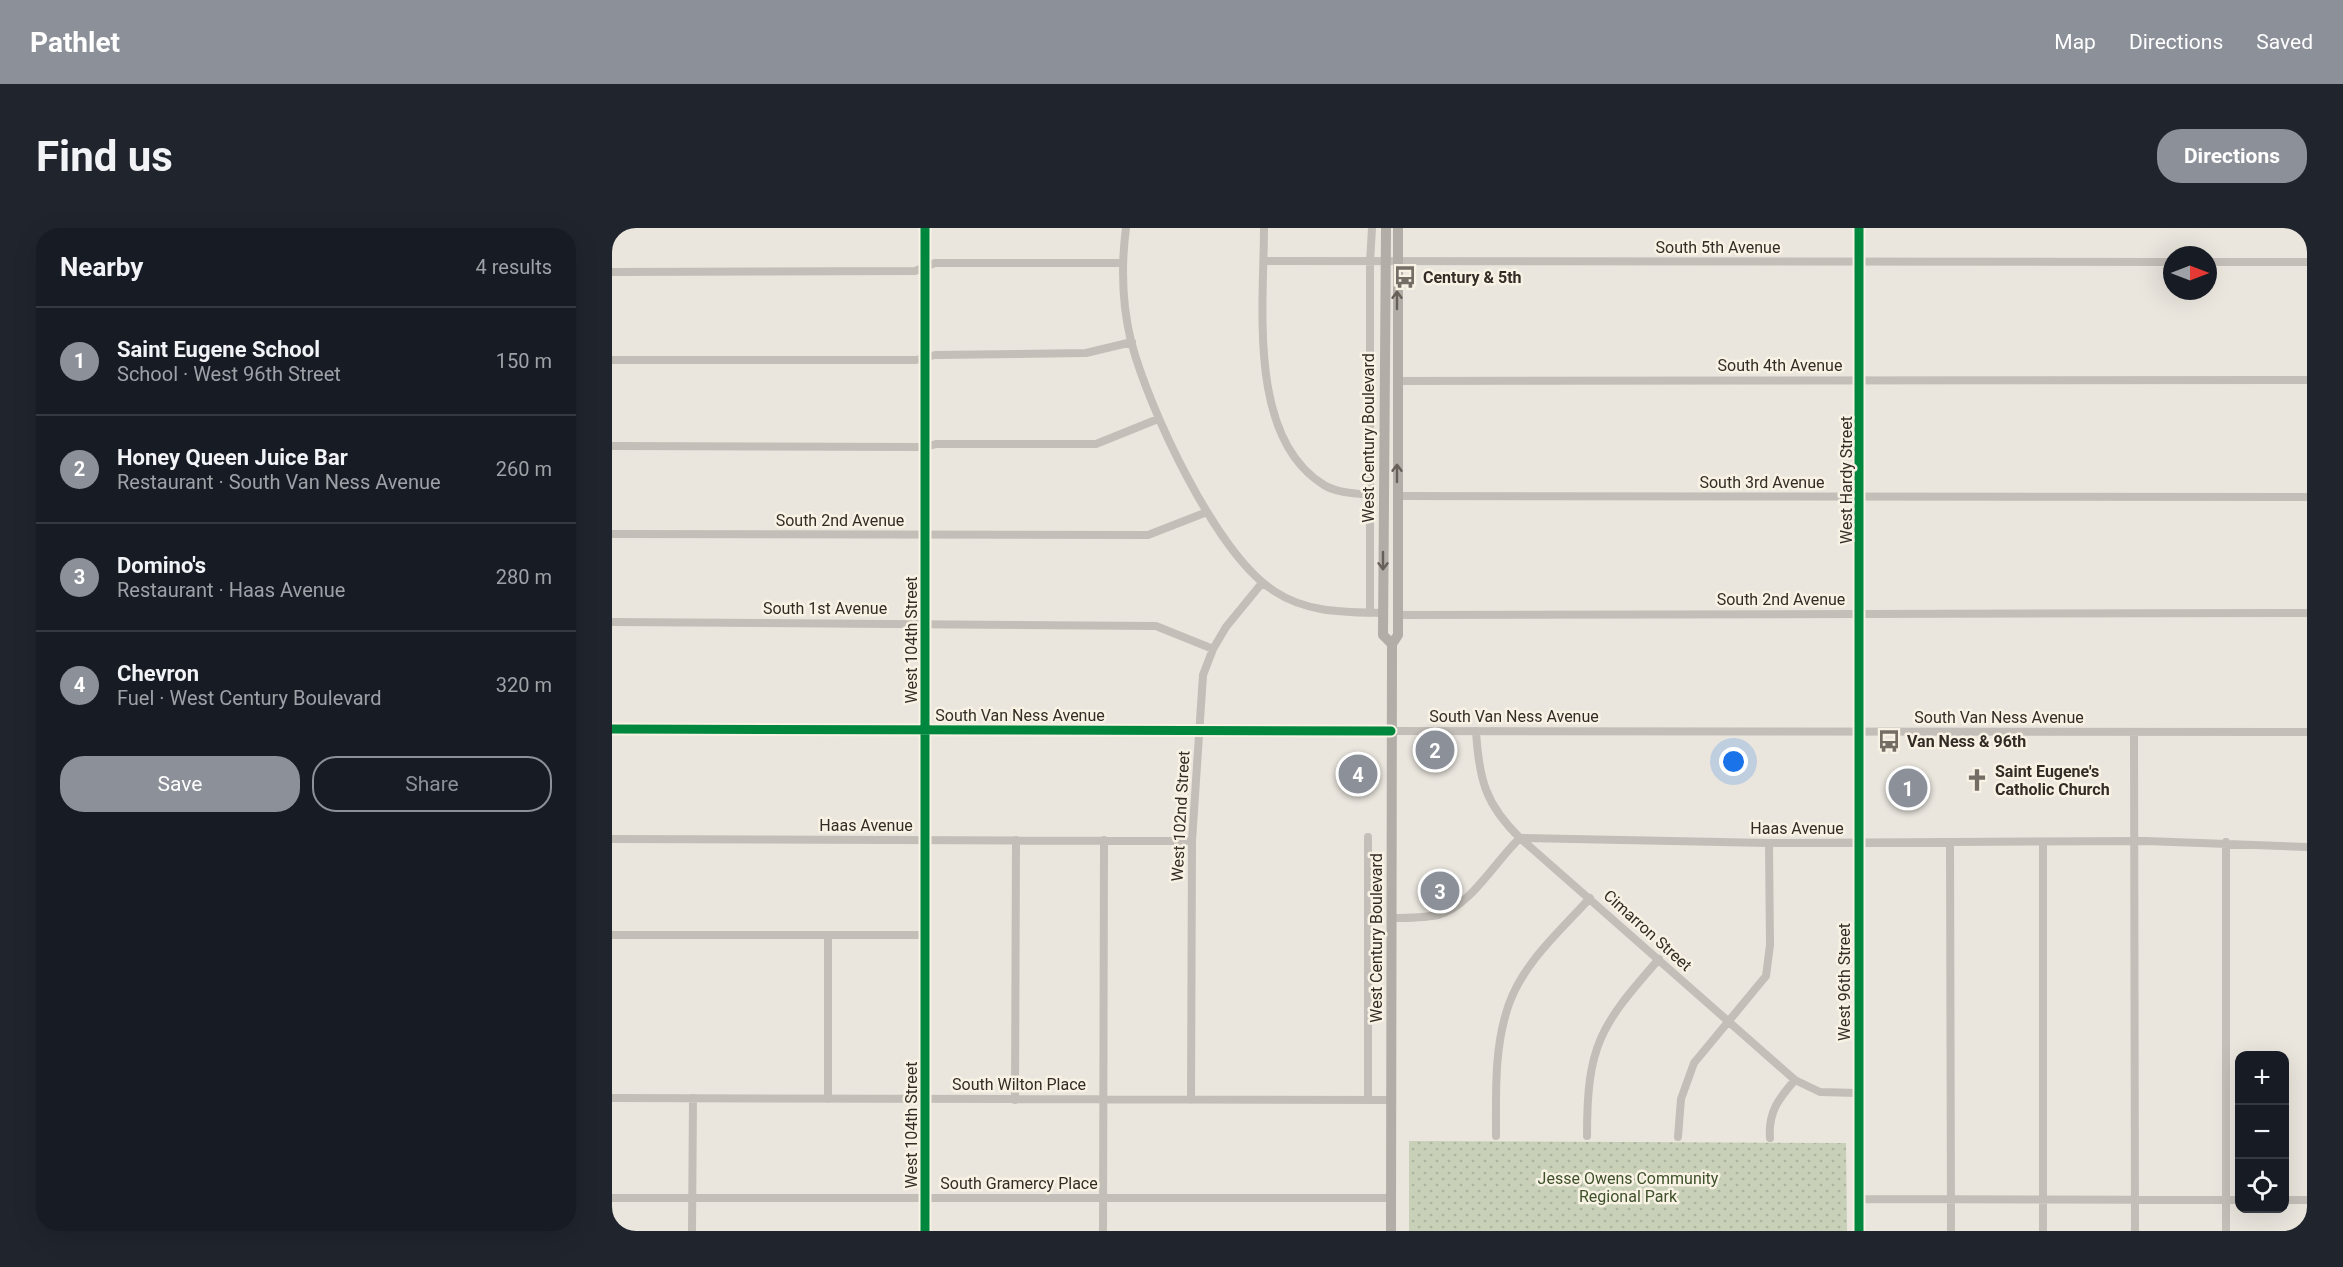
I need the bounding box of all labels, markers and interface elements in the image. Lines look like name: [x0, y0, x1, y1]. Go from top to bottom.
text: Pathlet: [30, 26, 120, 59]
text: Map: [2054, 30, 2096, 54]
text: Directions: [2129, 30, 2223, 54]
text: Saved: [2256, 30, 2313, 54]
button: Directions: [2157, 129, 2307, 183]
text: Find us: [36, 132, 173, 181]
street label: South 5th Avenue: [1656, 238, 1780, 257]
north arrow: [2163, 246, 2217, 300]
text: Nearby: [60, 252, 143, 282]
text: 4 results: [476, 255, 552, 279]
bus stop icon: Century & 5th: [1392, 264, 1418, 290]
place label: Century & 5th: [1423, 268, 1522, 287]
one-way arrow: [1391, 291, 1403, 311]
text: Saint Eugene School: [117, 337, 320, 362]
text: 1: [74, 349, 85, 373]
text: 150 m: [496, 349, 552, 373]
street label: West Century Boulevard: [1359, 353, 1378, 523]
street label: South 4th Avenue: [1718, 356, 1842, 375]
text: School · West 96th Street: [117, 362, 341, 386]
street label: West Hardy Street: [1837, 416, 1856, 544]
text: Honey Queen Juice Bar: [117, 445, 348, 470]
text: 2: [74, 457, 85, 481]
text: 260 m: [496, 457, 552, 481]
one-way arrow: [1391, 463, 1403, 483]
text: Restaurant · South Van Ness Avenue: [117, 470, 441, 494]
street label: South 3rd Avenue: [1699, 473, 1825, 492]
street label: South 2nd Avenue: [776, 511, 904, 530]
one-way arrow: [1377, 551, 1389, 571]
text: Domino's: [117, 553, 206, 578]
text: 3: [74, 565, 85, 589]
text: 280 m: [496, 565, 552, 589]
street label: West 104th Street: [902, 576, 921, 704]
text: Restaurant · Haas Avenue: [117, 578, 345, 602]
street label: South 2nd Avenue: [1717, 590, 1845, 609]
street label: South 1st Avenue: [763, 599, 887, 618]
text: Chevron: [117, 661, 199, 686]
text: 4: [74, 673, 85, 697]
text: 320 m: [496, 673, 552, 697]
text: Fuel · West Century Boulevard: [117, 686, 382, 710]
street label: South Van Ness Avenue: [935, 706, 1105, 725]
street label: South Van Ness Avenue: [1429, 707, 1599, 726]
street label: South Van Ness Avenue: [1914, 708, 2084, 727]
pin: 2: [1416, 728, 1454, 772]
bus stop icon: Van Ness & 96th: [1876, 728, 1902, 754]
place label: Van Ness & 96th: [1907, 732, 2026, 751]
your location: [1719, 747, 1748, 776]
street label: West 102nd Street: [1168, 750, 1193, 882]
pin: 4: [1338, 752, 1378, 796]
button: Save: [60, 756, 300, 812]
button: Share: [312, 756, 552, 812]
place label: Saint Eugene's Catholic Church: [1995, 762, 2110, 799]
pin: 1: [1888, 766, 1928, 810]
church icon: Saint Eugene's Catholic Church: [1964, 767, 1990, 793]
street label: Haas Avenue: [819, 816, 913, 835]
street label: Haas Avenue: [1750, 819, 1844, 838]
street label: West Century Boulevard: [1367, 853, 1386, 1023]
pin: 3: [1420, 868, 1460, 914]
street label: Cimarron Street: [1600, 886, 1696, 975]
street label: West 96th Street: [1835, 923, 1854, 1041]
map controls: [2235, 1051, 2289, 1213]
button: +: [2235, 1051, 2289, 1105]
street label: West 104th Street: [902, 1061, 921, 1189]
street label: South Wilton Place: [952, 1075, 1086, 1094]
button: −: [2235, 1105, 2289, 1159]
button: locate: [2235, 1159, 2289, 1213]
park label: Jesse Owens Community Regional Park: [1538, 1169, 1719, 1206]
street label: South Gramercy Place: [940, 1174, 1098, 1193]

